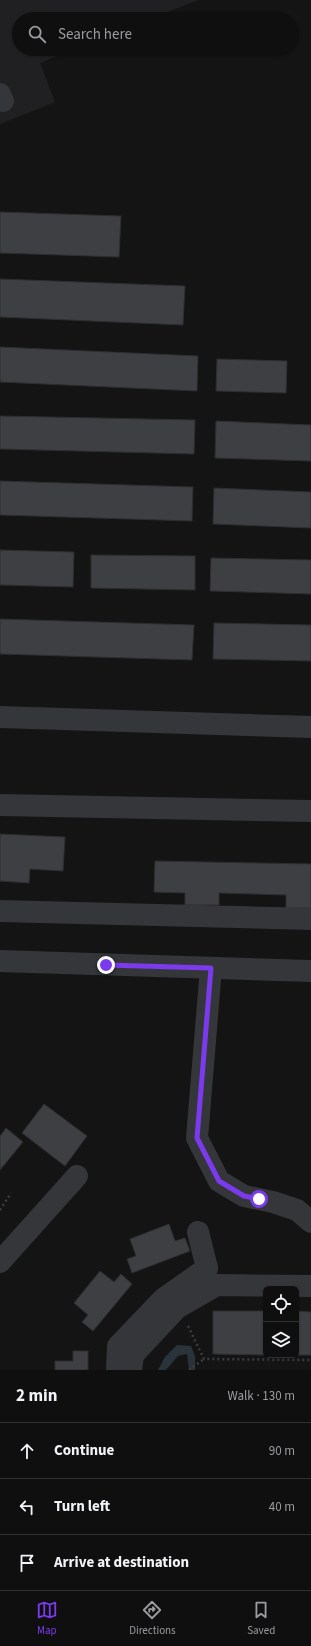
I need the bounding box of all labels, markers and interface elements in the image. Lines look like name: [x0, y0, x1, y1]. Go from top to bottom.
search box: [12, 12, 299, 56]
icon: search: [26, 23, 48, 45]
text: Search here: [58, 24, 132, 45]
route end: [97, 956, 115, 974]
route start: [250, 1190, 268, 1208]
map controls: [263, 1286, 299, 1358]
button: locate: [263, 1286, 299, 1322]
button: layers: [263, 1322, 299, 1358]
text: 2 min: [16, 1384, 57, 1408]
text: Walk · 130 m: [227, 1387, 295, 1405]
icon: ahead: [16, 1440, 38, 1462]
text: Continue: [54, 1440, 114, 1461]
text: 90 m: [269, 1442, 295, 1460]
icon: left: [16, 1496, 38, 1518]
text: Turn left: [54, 1496, 110, 1517]
text: 40 m: [269, 1498, 295, 1516]
icon: arrive: [16, 1552, 38, 1574]
text: Arrive at destination: [54, 1552, 189, 1573]
tab: Map: [36, 1599, 58, 1638]
tab: Directions: [129, 1599, 176, 1638]
tab: Saved: [247, 1599, 275, 1638]

